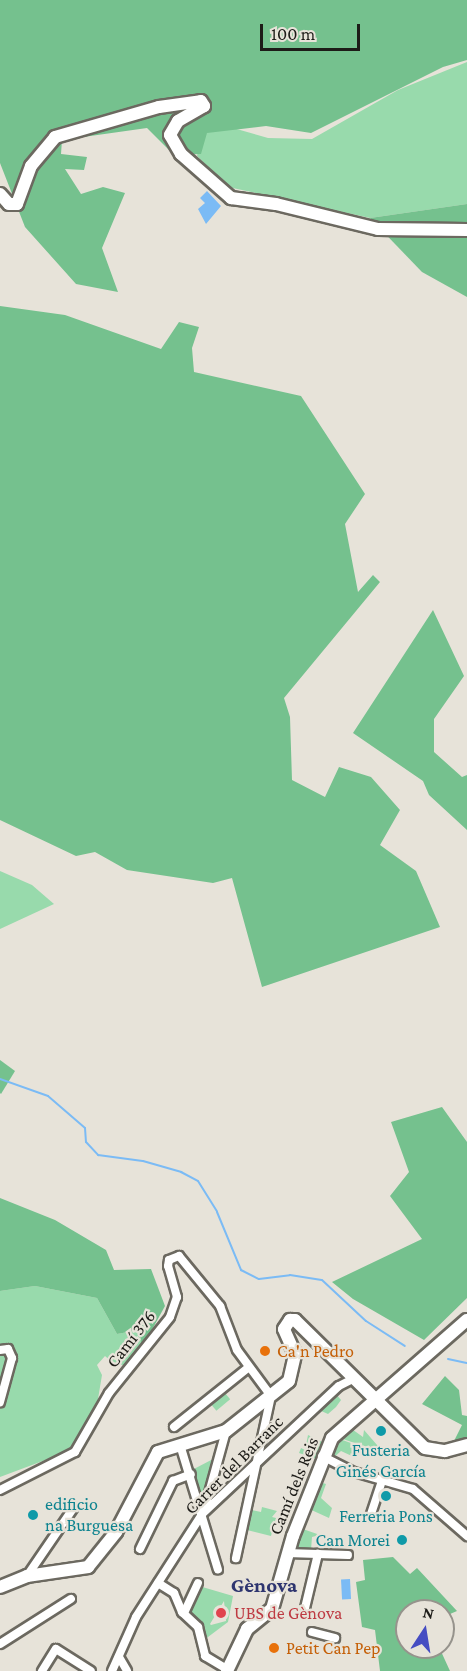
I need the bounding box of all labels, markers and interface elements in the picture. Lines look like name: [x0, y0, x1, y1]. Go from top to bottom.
scale bar: [263, 12, 364, 50]
text: 100 m: [271, 24, 315, 44]
street label: Camí 376: [102, 1306, 160, 1372]
place label: Ca'n Pedro: [277, 1340, 354, 1362]
marker: Ca'n Pedro: [258, 1344, 272, 1358]
street label: Carrer del Barranc: [180, 1411, 288, 1519]
marker: Fusteria Ginés García: [374, 1424, 388, 1438]
street label: Camí dels Reis: [265, 1434, 323, 1538]
place label: Fusteria Ginés García: [336, 1440, 426, 1482]
marker: Ferreria Pons: [379, 1489, 393, 1503]
place label: edificio na Burguesa: [45, 1494, 133, 1537]
place label: Ferreria Pons: [339, 1505, 433, 1527]
marker: edificio na Burguesa: [26, 1508, 40, 1522]
place label: Can Morei: [316, 1529, 390, 1551]
marker: Can Morei: [395, 1533, 409, 1547]
district label: Gènova: [231, 1572, 297, 1598]
north arrow: [395, 1599, 455, 1659]
place label: UBS de Gènova: [234, 1602, 342, 1624]
text: N: [421, 1603, 436, 1622]
marker: UBS de Gènova: [212, 1604, 230, 1622]
place label: Petit Can Pep: [286, 1637, 381, 1659]
marker: Petit Can Pep: [267, 1641, 281, 1655]

